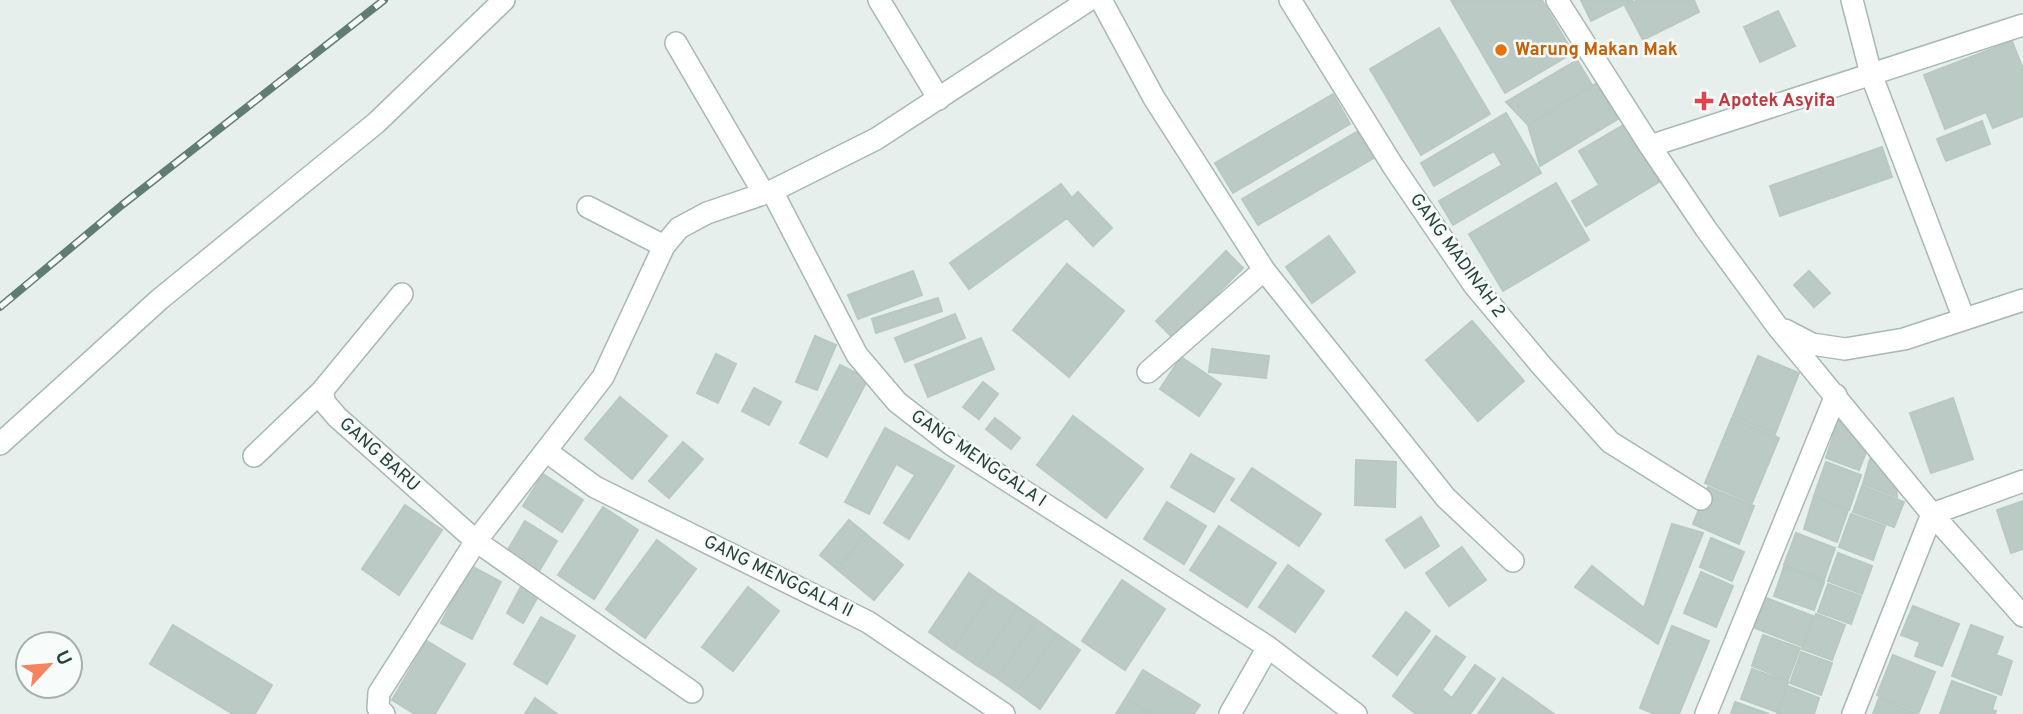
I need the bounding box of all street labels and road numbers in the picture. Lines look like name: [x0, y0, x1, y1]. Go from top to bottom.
street label: GANG MADINAH 2: [1404, 189, 1510, 323]
street label: GANG MENGGALA I: [906, 405, 1050, 513]
street label: GANG BARU: [334, 413, 424, 497]
street label: GANG MENGGALA II: [699, 531, 857, 623]

